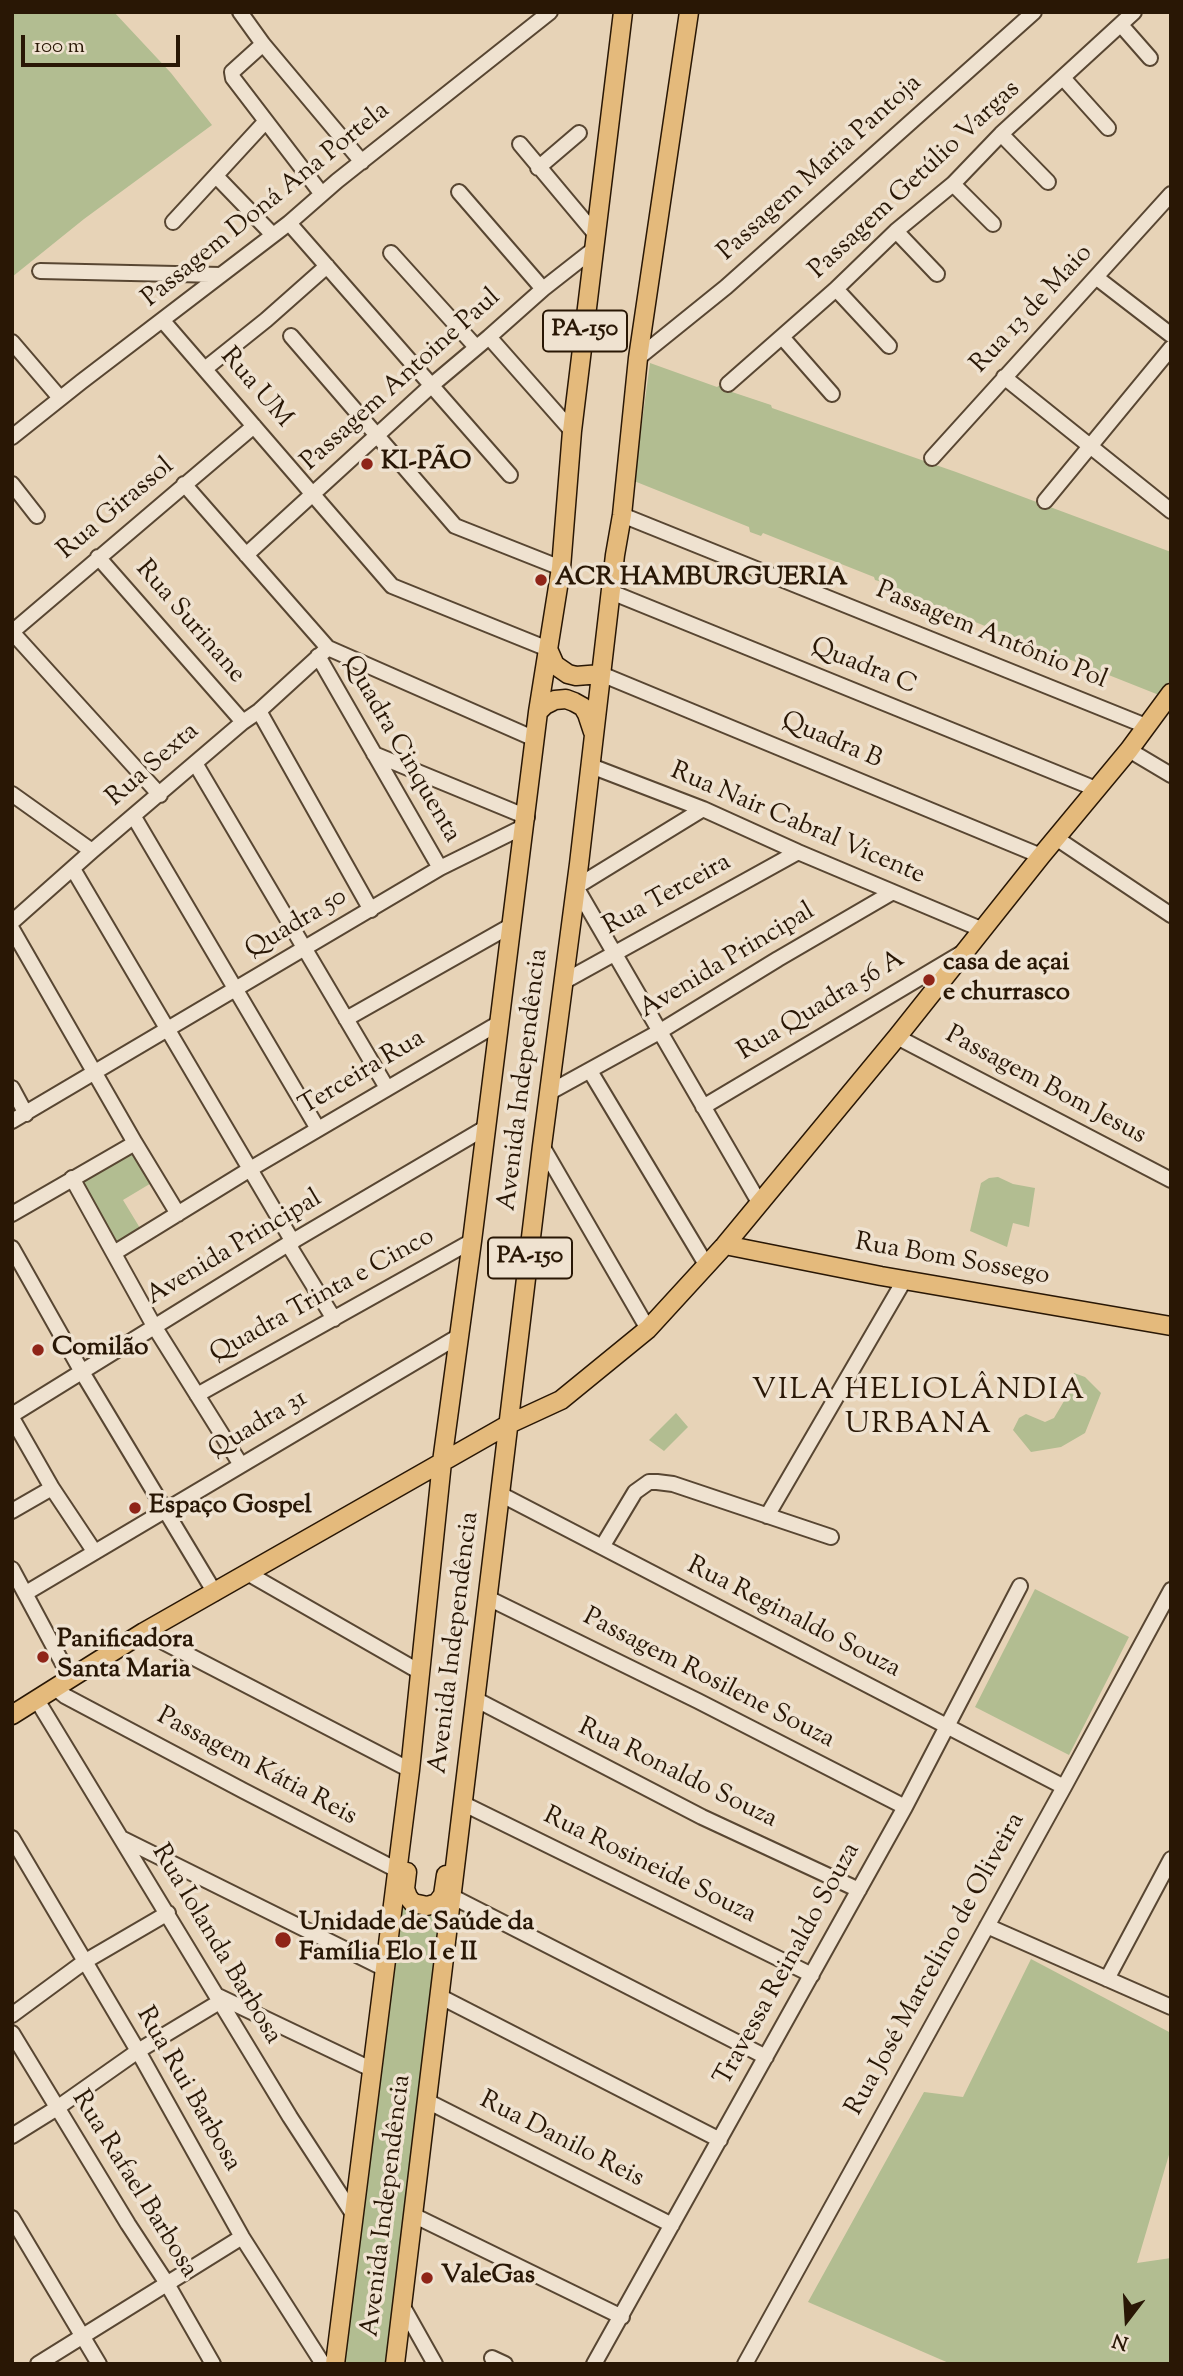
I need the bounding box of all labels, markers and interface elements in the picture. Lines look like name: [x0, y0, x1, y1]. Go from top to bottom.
scale bar: [24, 21, 184, 65]
text: 100 m: [34, 32, 85, 62]
street label: Passagem Maria Pantoja: [713, 69, 929, 269]
street label: Passagem Getúlio Vargas: [804, 75, 1028, 287]
street label: Passagem Doná Ana Portela: [137, 97, 397, 315]
street label: Rua 13 de Maio: [965, 239, 1101, 381]
street label: Passagem Antoine Paul: [296, 283, 508, 479]
road number: PA-150: [543, 310, 627, 352]
street label: Rua UM: [212, 343, 298, 435]
place label: KI-PÃO: [381, 448, 471, 480]
street label: Rua Girassol: [52, 452, 182, 568]
marker: KI-PÃO: [359, 456, 375, 472]
street label: Rua Surinane: [127, 555, 251, 691]
place label: ACR HAMBURGUERIA: [555, 564, 848, 596]
marker: ACR HAMBURGUERIA: [533, 572, 549, 588]
street label: Passagem Antônio Pol: [871, 576, 1111, 698]
street label: Quadra C: [806, 633, 920, 703]
street label: Quadra Cinquenta: [334, 651, 466, 849]
street label: Quadra B: [776, 707, 886, 777]
street label: Rua Sexta: [101, 717, 207, 815]
street label: Rua Nair Cabral Vicente: [665, 757, 929, 893]
street label: Rua Terceira: [599, 848, 737, 944]
street label: Quadra 50: [241, 883, 353, 967]
street label: Avenida Principal: [635, 897, 821, 1027]
street label: Rua Quadra 56 A: [733, 945, 911, 1069]
street label: Avenida Independência: [493, 947, 557, 1213]
place label: casa de açai e churrasco: [943, 949, 1070, 1010]
marker: casa de açai e churrasco: [921, 972, 937, 988]
street label: Passagem Bom Jesus: [939, 1021, 1151, 1153]
street label: Terceira Rua: [294, 1024, 432, 1124]
street label: Avenida Principal: [142, 1184, 328, 1314]
street label: Quadra Trinta e Cinco: [205, 1222, 441, 1372]
street label: Rua Bom Sossego: [852, 1229, 1052, 1293]
road number: PA-150: [488, 1238, 572, 1278]
place label: Comilão: [52, 1334, 148, 1366]
marker: Comilão: [30, 1342, 46, 1358]
district label: VILA HELIOLÂNDIA URBANA: [754, 1375, 1084, 1446]
street label: Quadra 31: [204, 1384, 314, 1468]
place label: Espaço Gospel: [149, 1492, 312, 1524]
marker: Espaço Gospel: [127, 1500, 143, 1516]
street label: Avenida Independência: [424, 1510, 488, 1776]
street label: Rua Reginaldo Souza: [681, 1552, 905, 1686]
street label: Passagem Rosilene Souza: [577, 1603, 839, 1757]
place label: Panificadora Santa Maria: [57, 1626, 194, 1688]
marker: Panificadora Santa Maria: [35, 1649, 51, 1665]
street label: Passagem Kátia Reis: [151, 1702, 361, 1834]
street label: Rua Ronaldo Souza: [572, 1713, 782, 1837]
street label: Rua Rosineide Souza: [537, 1802, 761, 1932]
street label: Rua José Marcelino de Oliveira: [841, 1808, 1033, 2122]
street label: Travessa Reinaldo Souza: [709, 1838, 869, 2092]
street label: Rua Iolanda Barbosa: [143, 1839, 287, 2051]
place label: Unidade de Saúde da Família Elo I e II: [299, 1909, 534, 1970]
marker: Unidade de Saúde da Família Elo I e II: [273, 1930, 293, 1950]
street label: Rua Rui Barbosa: [127, 2002, 247, 2178]
street label: Avenida Independência: [356, 2073, 420, 2339]
street label: Rua Rafael Barbosa: [63, 2086, 203, 2284]
street label: Rua Danilo Reis: [474, 2086, 648, 2196]
place label: ValeGas: [441, 2262, 535, 2294]
marker: ValeGas: [419, 2270, 435, 2286]
north arrow: [1092, 2285, 1162, 2355]
text: N: [1110, 2325, 1132, 2356]

